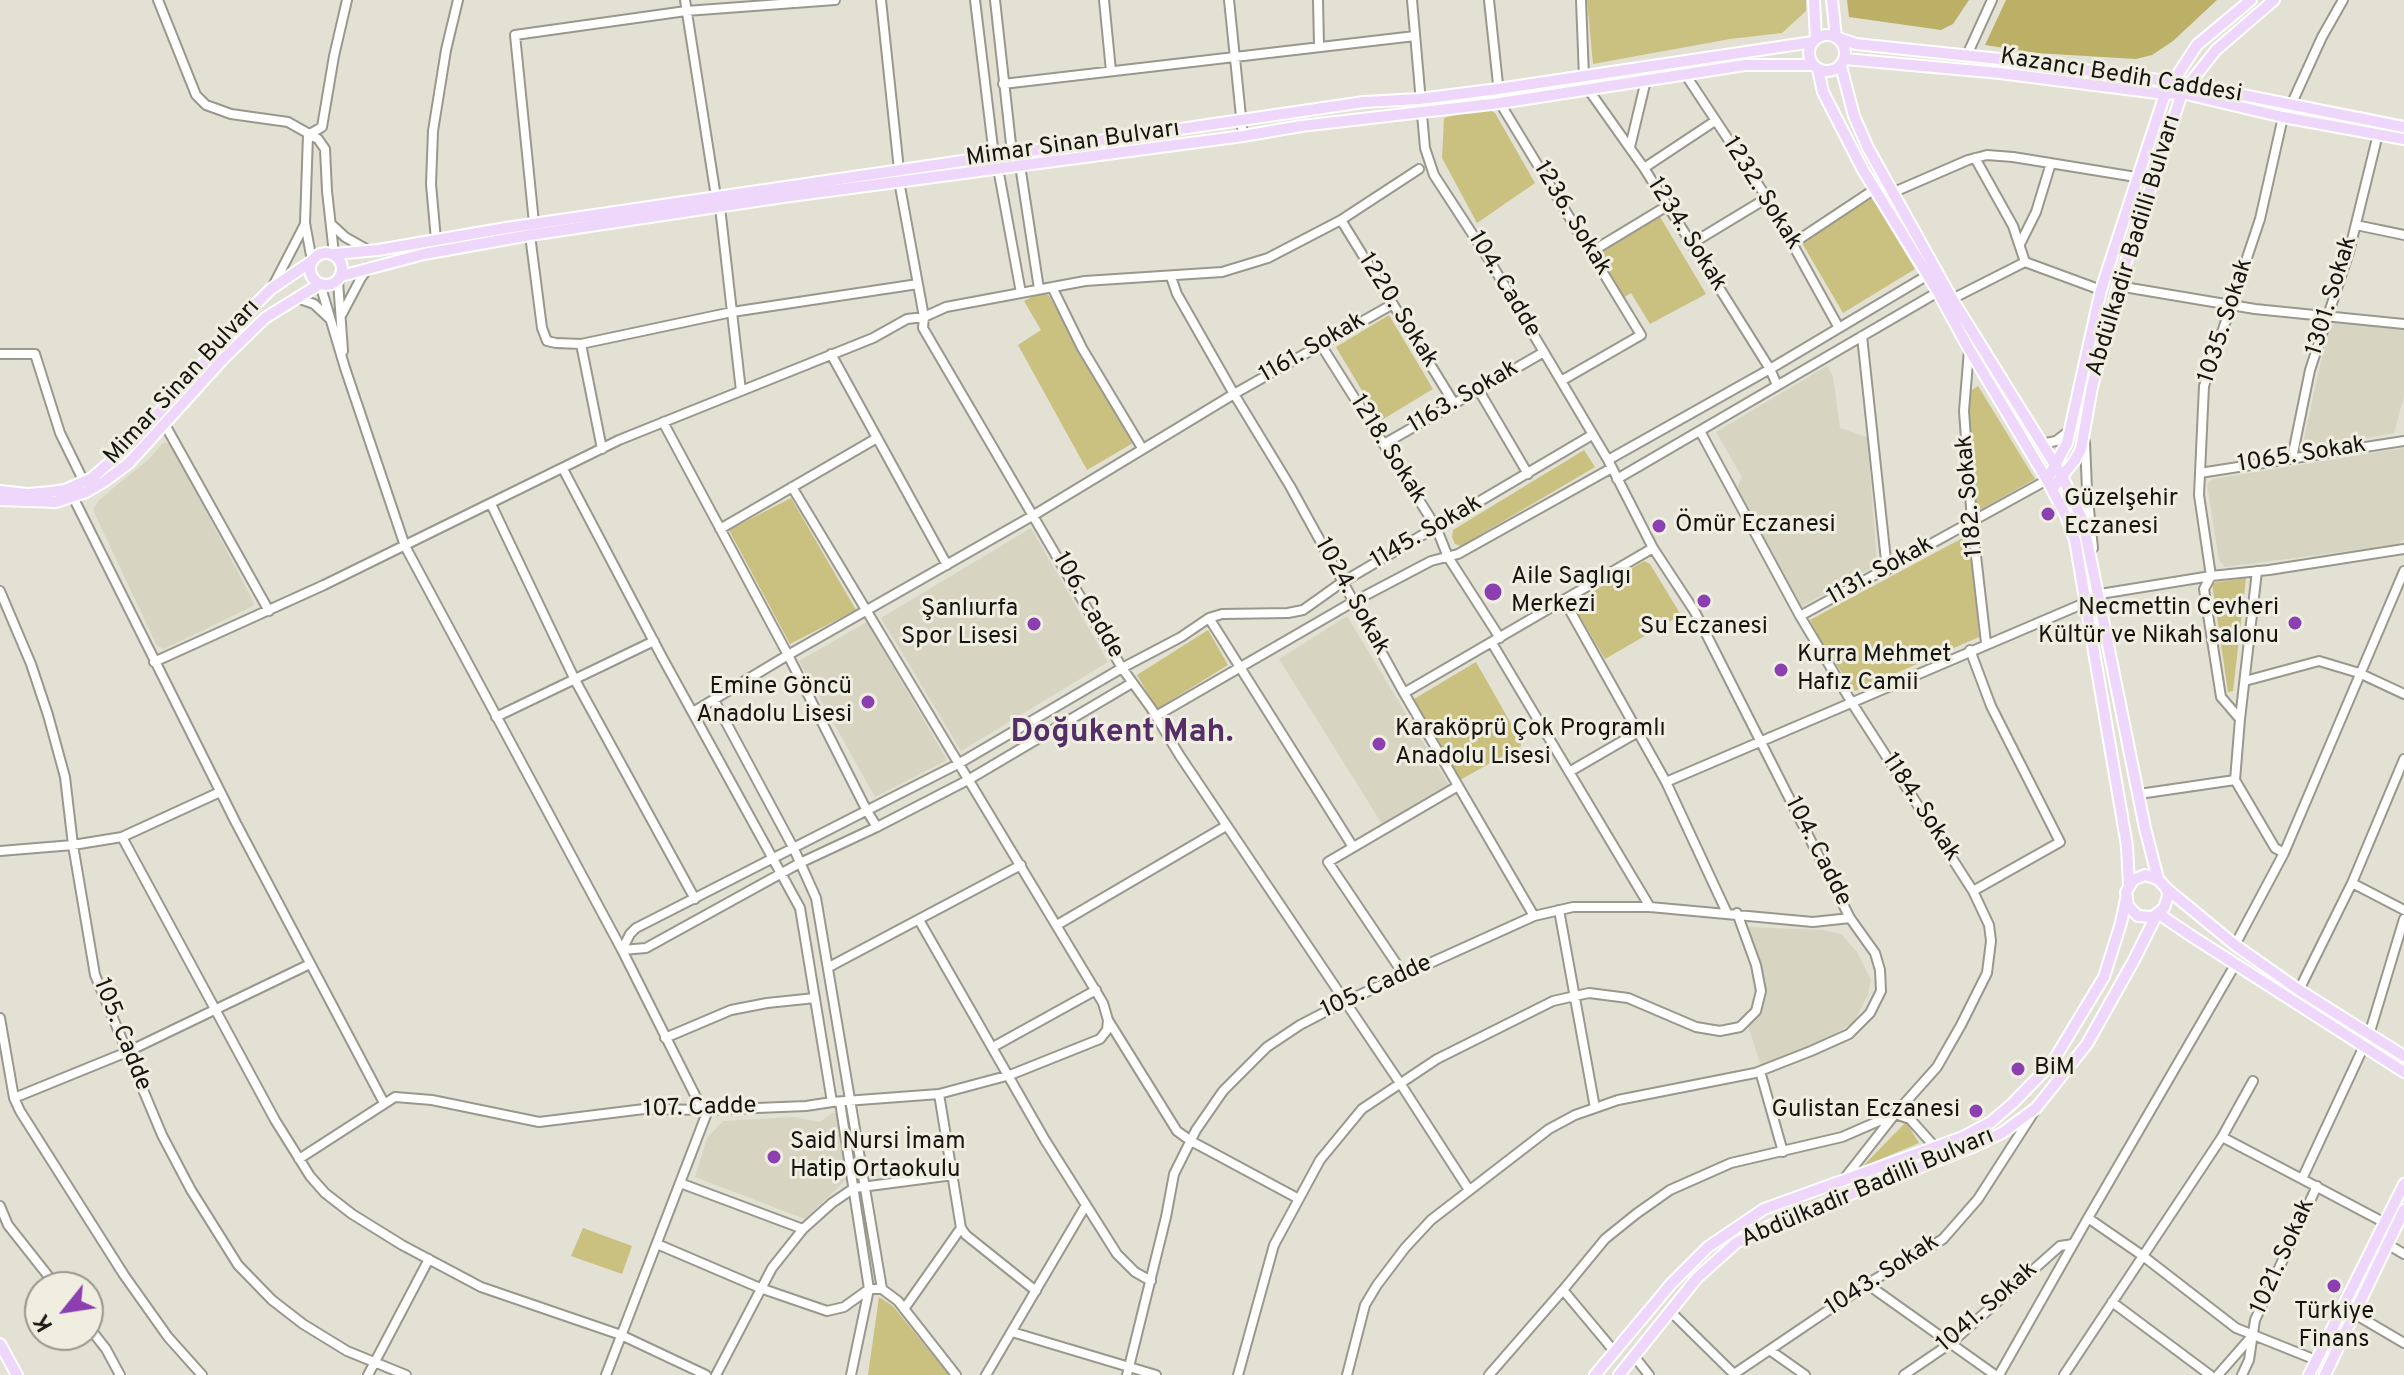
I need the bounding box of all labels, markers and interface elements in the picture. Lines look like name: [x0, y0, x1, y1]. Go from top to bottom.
street label: Kazancı Bedih Caddesi: [1998, 44, 2244, 110]
street label: Abdülkadir Badilli Bulvarı: [2082, 112, 2188, 380]
street label: Mimar Sinan Bulvarı: [964, 116, 1182, 174]
street label: 1232. Sokak: [1715, 132, 1807, 256]
street label: 1236. Sokak: [1526, 157, 1616, 281]
street label: 1234. Sokak: [1640, 173, 1732, 297]
street label: 104. Cadde: [1460, 227, 1546, 343]
street label: 1301. Sokak: [2301, 233, 2365, 359]
street label: 1220. Sokak: [1350, 248, 1444, 374]
street label: 1035. Sokak: [2193, 255, 2261, 387]
street label: Mimar Sinan Bulvarı: [99, 294, 267, 472]
street label: 1161. Sokak: [1255, 307, 1371, 391]
street label: 1163. Sokak: [1404, 355, 1524, 441]
street label: 1218. Sokak: [1342, 390, 1432, 510]
street label: 1065. Sokak: [2236, 432, 2368, 480]
street label: 1182. Sokak: [1951, 434, 1991, 558]
place label: Güzelşehir Eczanesi: [2064, 486, 2178, 542]
street label: 1145. Sokak: [1366, 490, 1488, 576]
marker: Güzelşehir Eczanesi: [2039, 505, 2057, 523]
place label: Ömür Eczanesi: [1675, 512, 1836, 540]
marker: Ömür Eczanesi: [1650, 517, 1668, 535]
street label: 1131. Sokak: [1823, 531, 1939, 613]
street label: 1024. Sokak: [1307, 533, 1395, 661]
street label: 106. Cadde: [1045, 548, 1129, 664]
place label: Aile Saglıgı Merkezi: [1511, 564, 1631, 620]
marker: Aile Saglıgı Merkezi: [1482, 581, 1504, 603]
marker: Su Eczanesi: [1695, 592, 1713, 610]
place label: Necmettin Cevheri Kültür ve Nikah salonu: [2038, 595, 2279, 651]
place label: Şanlıurfa Spor Lisesi: [901, 596, 1018, 652]
place label: Su Eczanesi: [1640, 614, 1768, 642]
marker: Necmettin Cevheri Kültür ve Nikah salonu: [2286, 614, 2304, 632]
marker: Şanlıurfa Spor Lisesi: [1025, 615, 1043, 633]
place label: Kurra Mehmet Hafız Camii: [1797, 642, 1951, 698]
marker: Kurra Mehmet Hafız Camii: [1772, 661, 1790, 679]
place label: Emine Göncü Anadolu Lisesi: [696, 674, 852, 730]
marker: Emine Göncü Anadolu Lisesi: [859, 693, 877, 711]
district label: Doğukent Mah.: [1011, 716, 1233, 754]
place label: Karaköprü Çok Programlı Anadolu Lisesi: [1395, 716, 1666, 772]
marker: Karaköprü Çok Programlı Anadolu Lisesi: [1370, 735, 1388, 753]
street label: 1184. Sokak: [1874, 748, 1966, 868]
street label: 104. Cadde: [1777, 793, 1857, 911]
street label: 105. Cadde: [1317, 950, 1437, 1026]
street label: 105. Cadde: [85, 975, 157, 1095]
place label: BiM: [2034, 1055, 2075, 1083]
marker: BiM: [2009, 1060, 2027, 1078]
street label: 107. Cadde: [643, 1093, 757, 1125]
place label: Gulistan Eczanesi: [1771, 1097, 1960, 1125]
marker: Gulistan Eczanesi: [1967, 1102, 1985, 1120]
street label: Abdülkadir Badilli Bulvarı: [1737, 1123, 1999, 1255]
place label: Said Nursi İmam Hatip Ortaokulu: [790, 1129, 965, 1185]
marker: Said Nursi İmam Hatip Ortaokulu: [765, 1148, 783, 1166]
street label: 1021. Sokak: [2246, 1195, 2322, 1319]
street label: 1043. Sokak: [1821, 1229, 1945, 1323]
street label: 1041. Sokak: [1932, 1256, 2044, 1360]
north arrow: [24, 1271, 104, 1351]
marker: Türkiye Finans: [2325, 1277, 2343, 1295]
place label: Türkiye Finans: [2294, 1299, 2374, 1355]
text: K: [29, 1309, 60, 1336]

